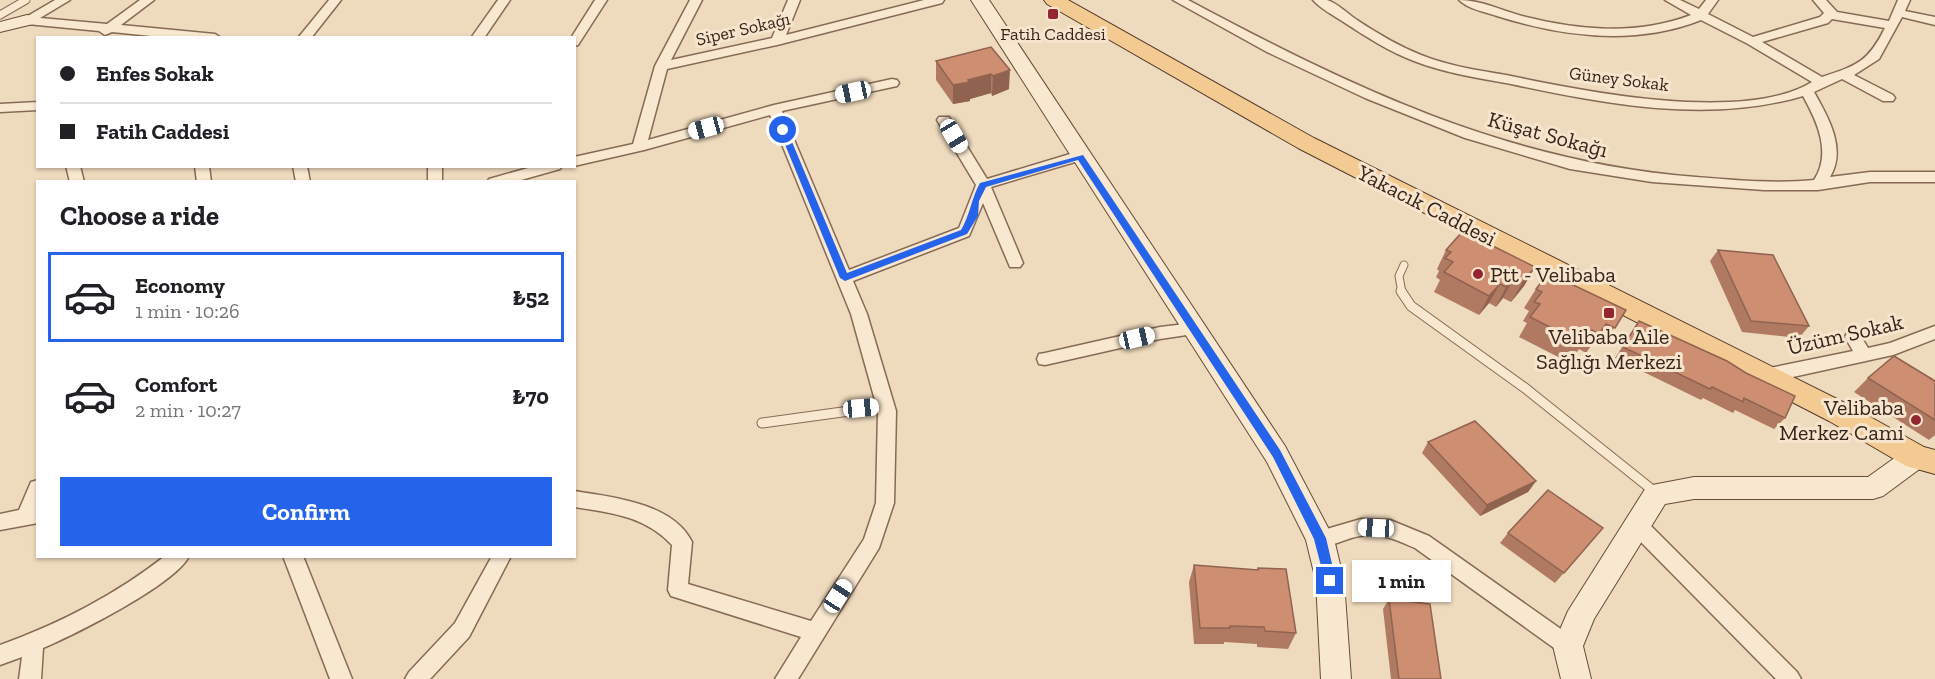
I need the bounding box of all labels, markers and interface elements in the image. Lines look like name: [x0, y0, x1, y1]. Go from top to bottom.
street label: Siper Sokağı: [694, 7, 792, 51]
marker: Fatih Caddesi: [1046, 7, 1060, 21]
place label: Fatih Caddesi: [1000, 23, 1106, 45]
text: Enfes Sokak: [96, 60, 214, 87]
street label: Güney Sokak: [1568, 62, 1671, 96]
car: [834, 79, 872, 105]
street label: Küşat Sokağı: [1485, 106, 1611, 163]
car: [686, 115, 726, 141]
route start: [769, 116, 796, 143]
car: [937, 116, 971, 156]
text: Fatih Caddesi: [96, 118, 229, 145]
street label: Yakacık Caddesi: [1352, 158, 1501, 252]
text: Choose a ride: [60, 200, 219, 232]
place label: Ptt - Velibaba: [1490, 261, 1616, 288]
marker: Ptt - Velibaba: [1471, 267, 1485, 281]
icon: car: [63, 270, 117, 324]
text: Economy: [135, 272, 225, 299]
text: ₺52: [512, 284, 549, 311]
text: 1 min · 10:26: [135, 299, 240, 323]
marker: Velibaba Aile Sağlığı Merkezi: [1602, 306, 1616, 320]
street label: Üzüm Sokak: [1784, 308, 1906, 361]
place label: Velibaba Aile Sağlığı Merkezi: [1536, 323, 1682, 375]
car: [1117, 325, 1157, 351]
icon: car: [63, 369, 117, 423]
text: Comfort: [135, 371, 217, 398]
text: ₺70: [512, 383, 549, 410]
place label: Velibaba Merkez Cami: [1779, 394, 1904, 446]
car: [842, 397, 880, 419]
text: 2 min · 10:27: [135, 398, 241, 422]
marker: Velibaba Merkez Cami: [1909, 413, 1923, 427]
button: Confirm: [60, 477, 552, 546]
car: [1358, 518, 1394, 538]
callout: 1 min: [1351, 560, 1450, 602]
route end: [1316, 567, 1343, 594]
text: 1 min: [1378, 569, 1425, 593]
car: [821, 576, 855, 616]

